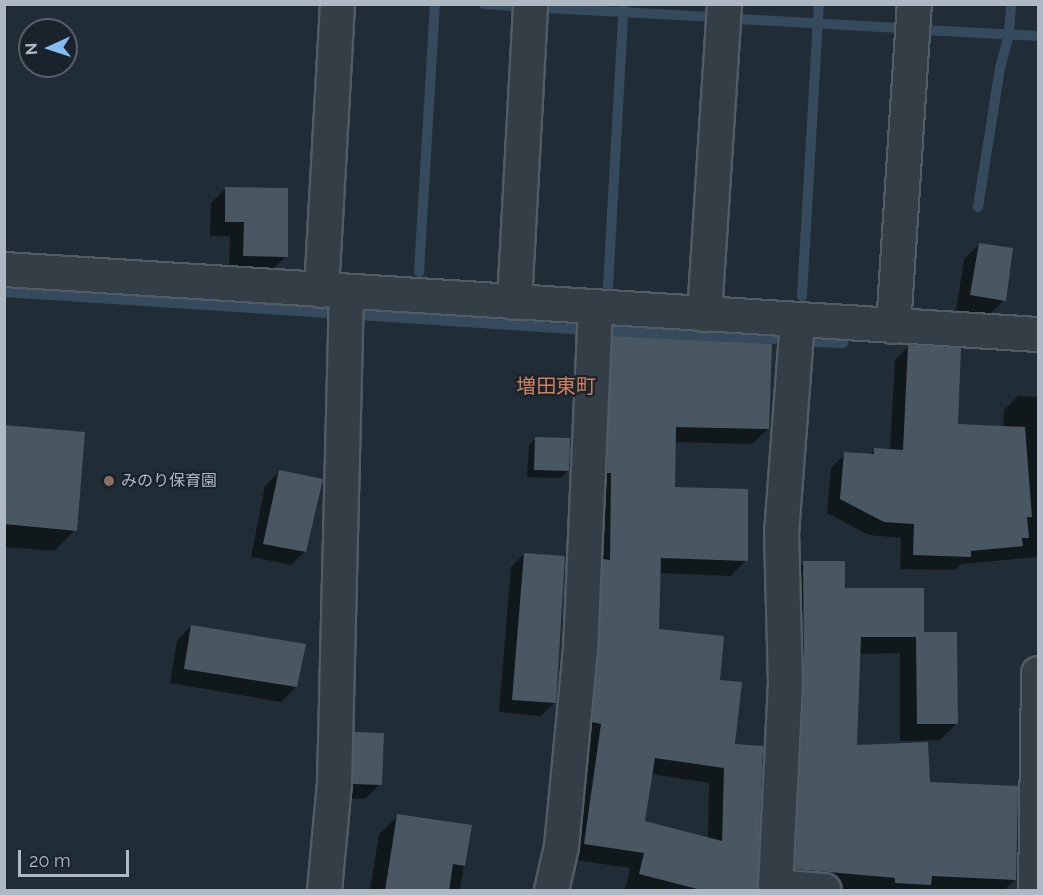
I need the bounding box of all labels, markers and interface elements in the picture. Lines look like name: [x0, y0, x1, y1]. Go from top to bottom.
north arrow: [18, 18, 78, 78]
text: N: [22, 42, 41, 55]
district label: 増田東町: [516, 374, 596, 398]
place label: みのり保育園: [121, 471, 217, 491]
marker: みのり保育園: [102, 474, 116, 488]
scale bar: [21, 838, 132, 876]
text: 20 m: [29, 850, 71, 871]

